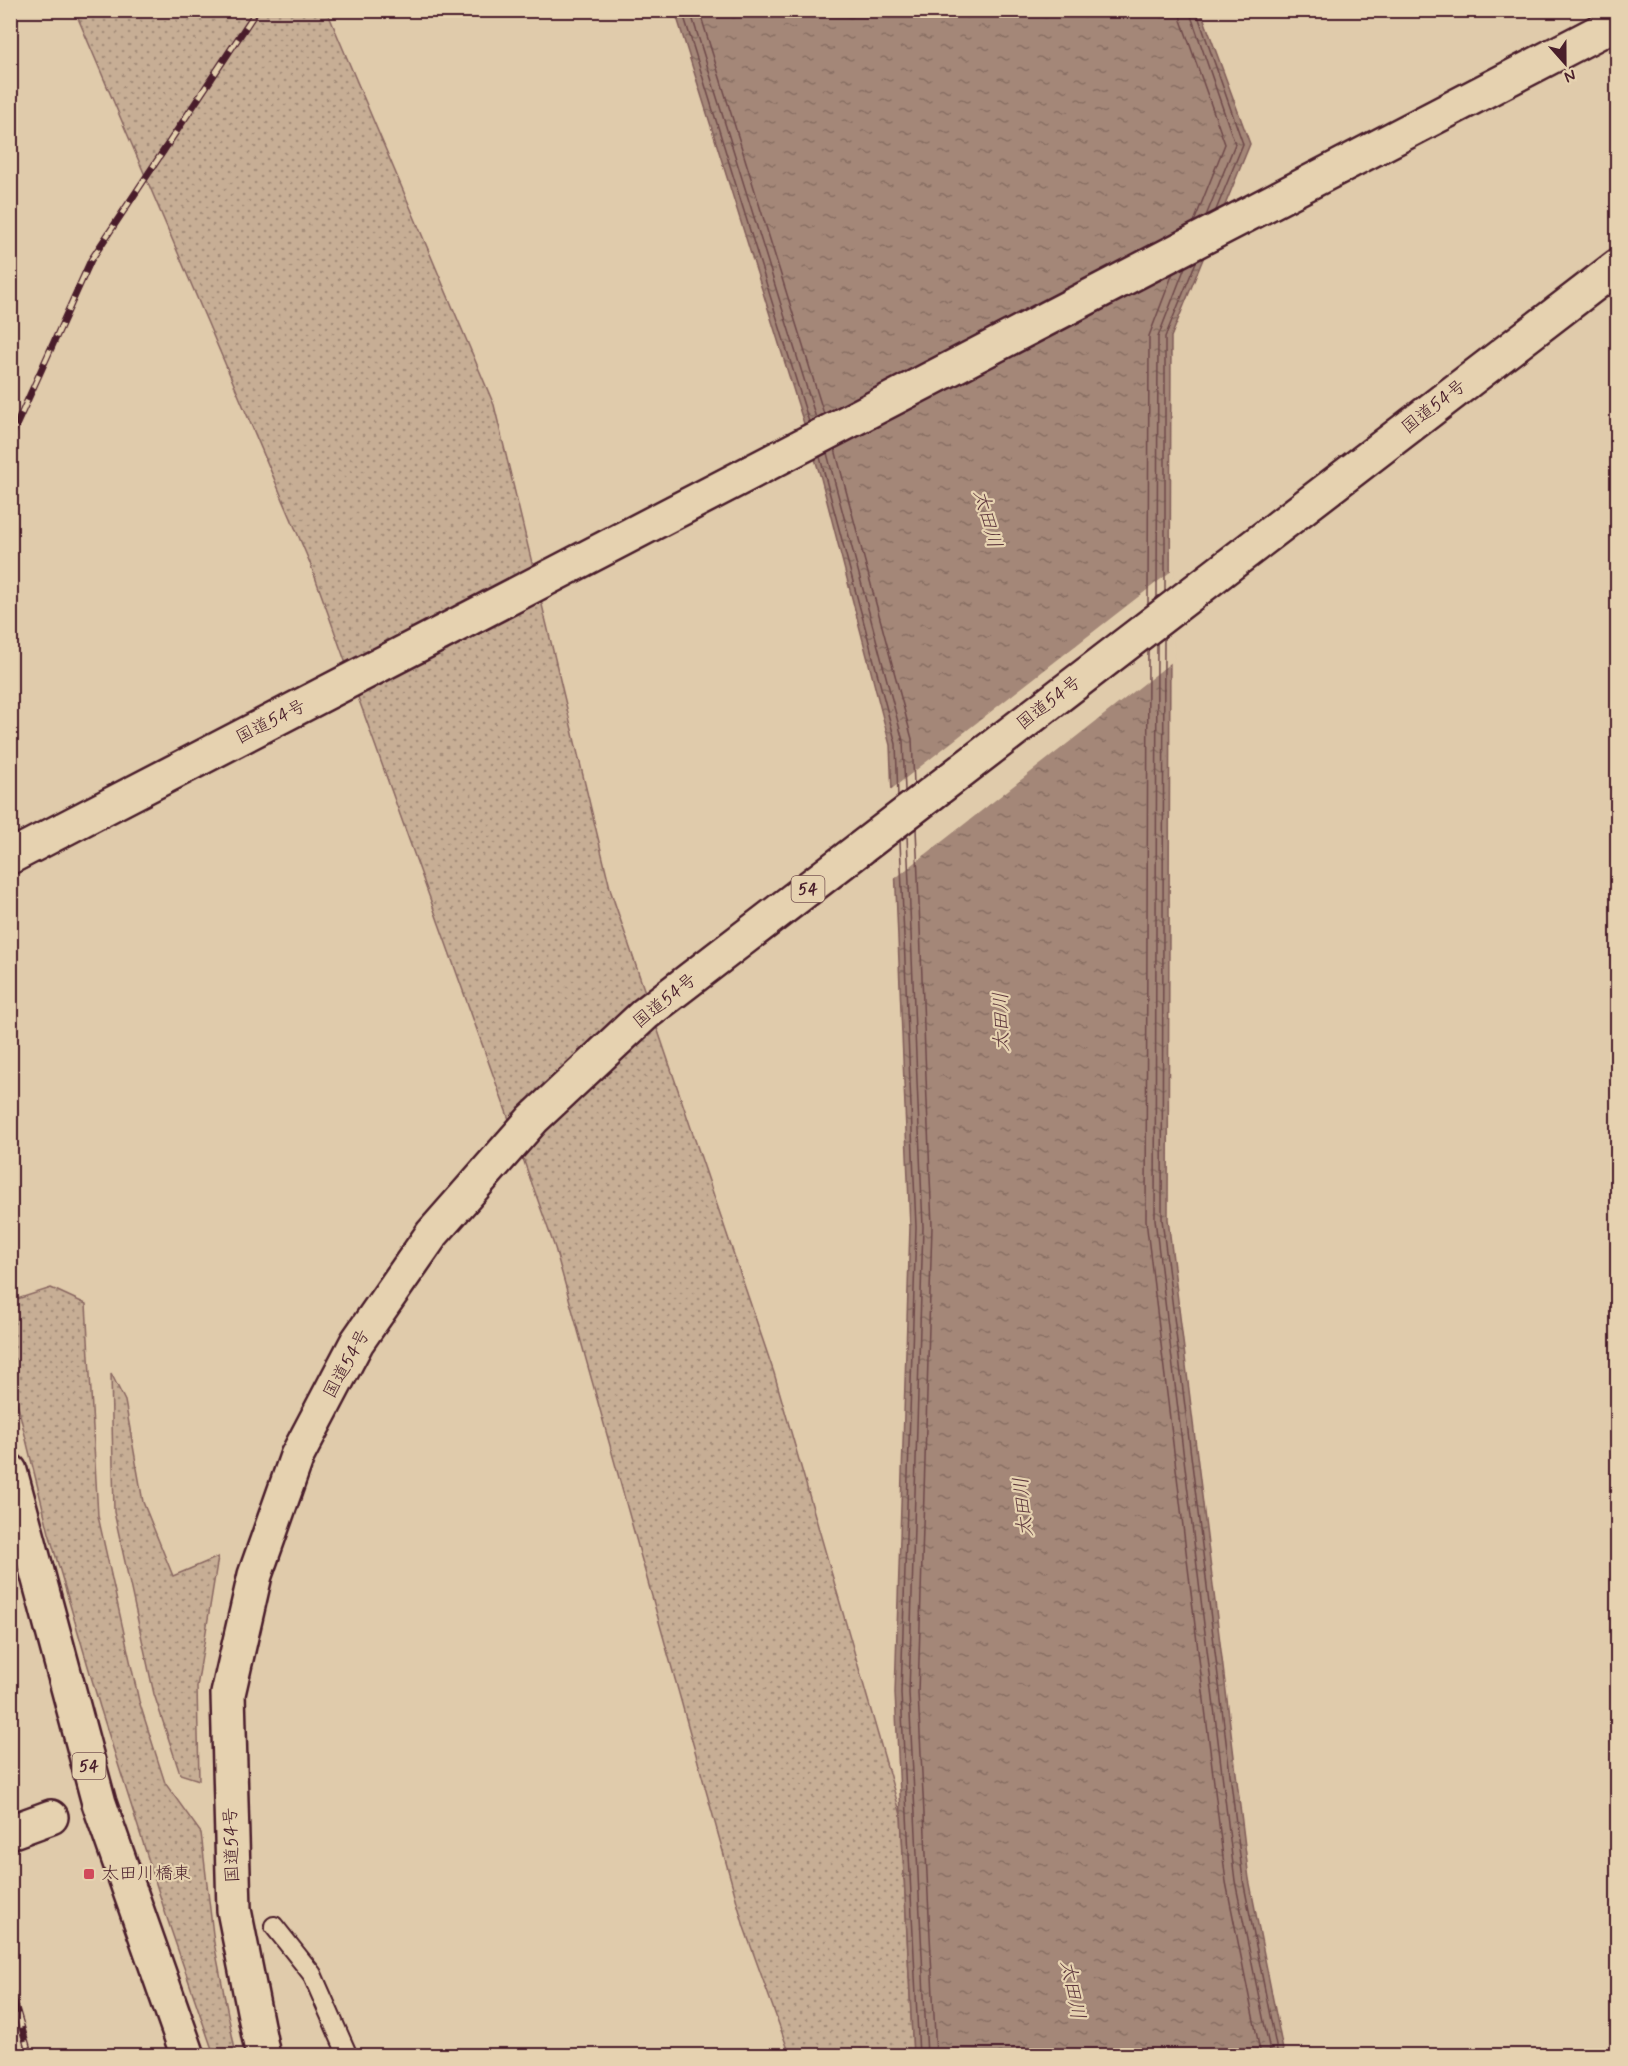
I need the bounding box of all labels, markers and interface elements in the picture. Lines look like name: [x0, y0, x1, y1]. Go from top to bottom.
north arrow: [1535, 33, 1595, 93]
text: N: [1561, 64, 1579, 87]
street label: 国道54号: [1397, 374, 1471, 440]
water label: 太田川: [966, 487, 1008, 551]
street label: 国道54号: [1012, 670, 1086, 736]
street label: 国道54号: [232, 694, 310, 750]
road number: 54: [792, 876, 824, 902]
street label: 国道54号: [628, 968, 702, 1034]
water label: 太田川: [988, 992, 1016, 1052]
street label: 国道54号: [318, 1325, 376, 1403]
water label: 太田川: [1008, 1476, 1040, 1538]
road number: 54: [72, 1753, 106, 1779]
street label: 国道54号: [219, 1807, 245, 1883]
place label: 太田川橋東: [101, 1862, 191, 1886]
marker: 太田川橋東: [82, 1867, 96, 1881]
water label: 太田川: [1053, 1958, 1091, 2022]

